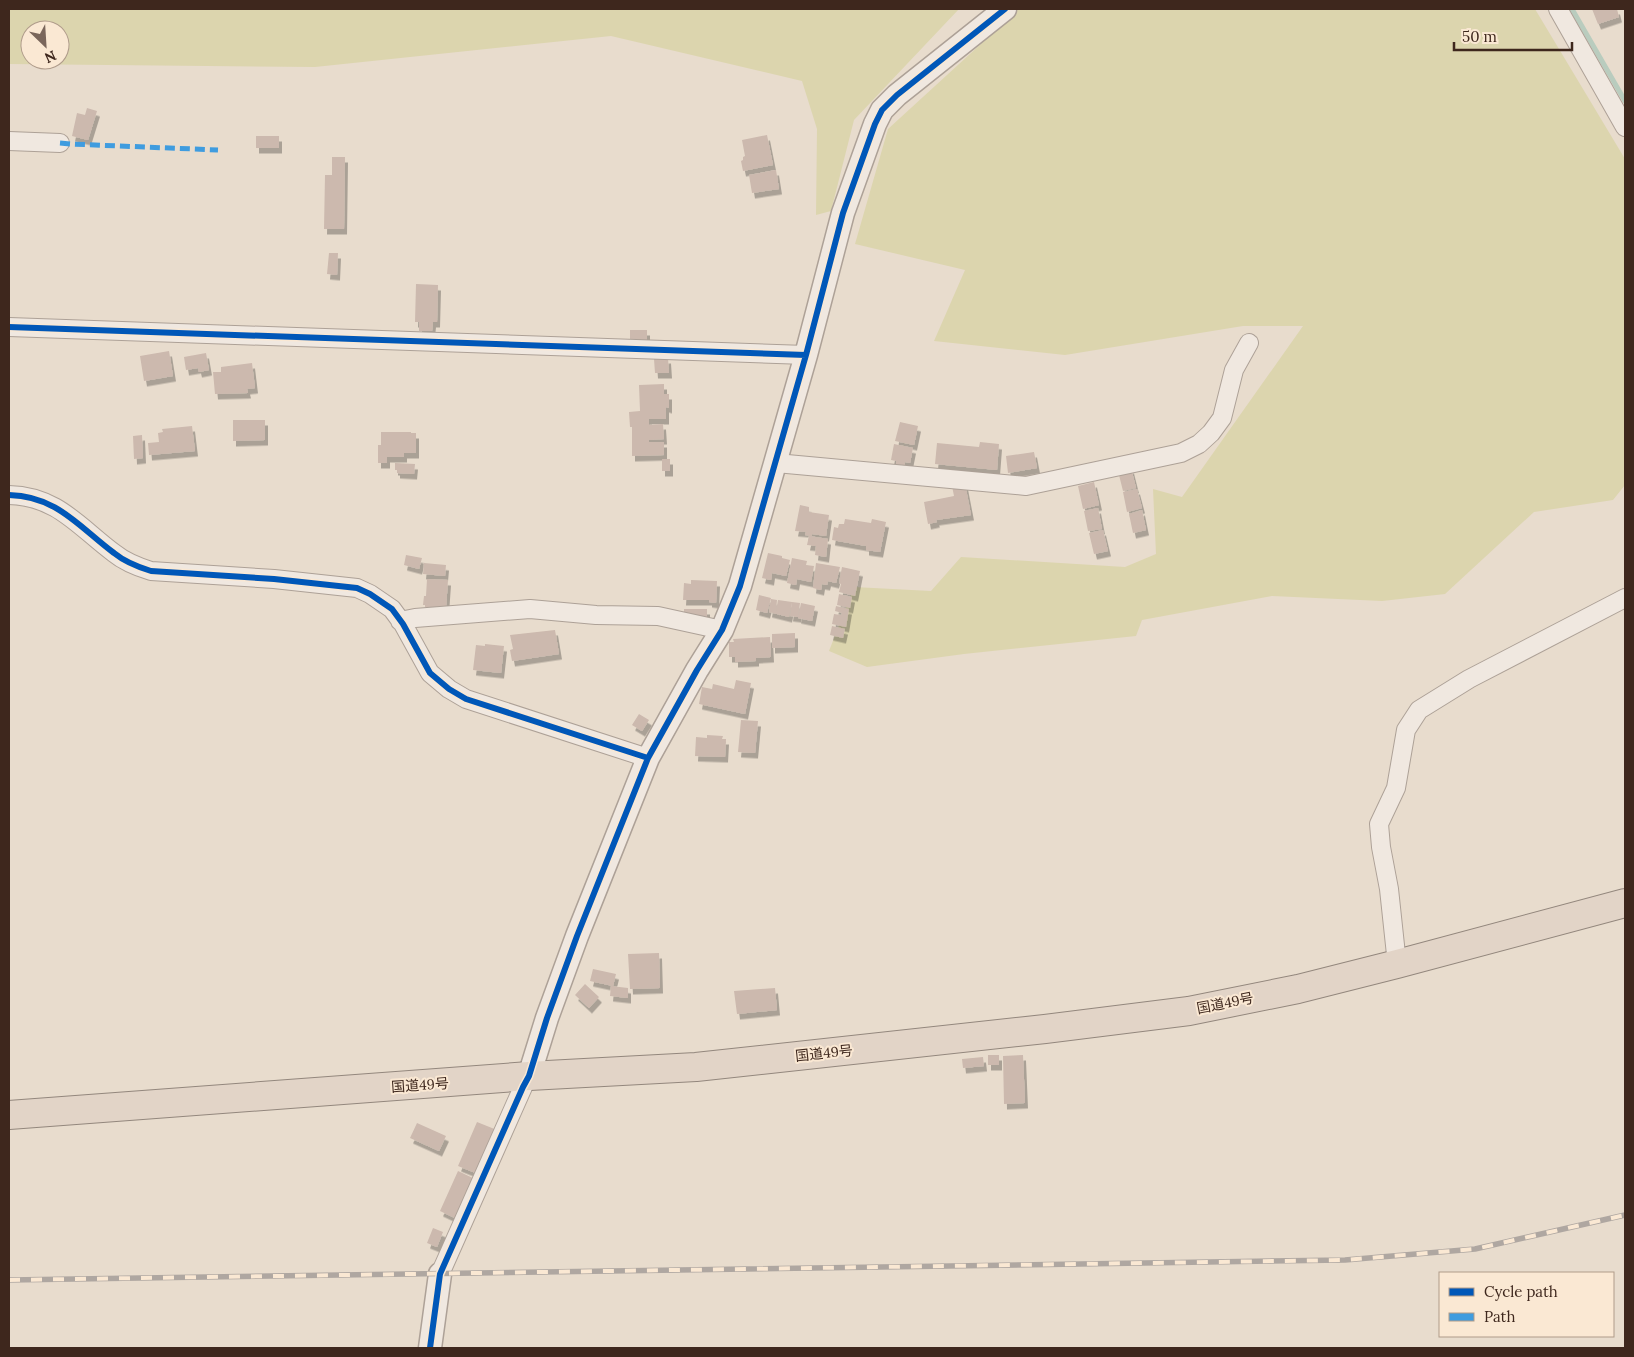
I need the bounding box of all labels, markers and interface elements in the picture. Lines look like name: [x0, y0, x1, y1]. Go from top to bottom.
north arrow: [20, 20, 70, 70]
scale bar: [1454, 20, 1572, 52]
text: 50 m: [1462, 27, 1497, 46]
text: N: [42, 46, 59, 67]
street label: 国道49号: [1195, 989, 1255, 1017]
street label: 国道49号: [794, 1041, 854, 1065]
street label: 国道49号: [391, 1074, 449, 1096]
legend: [1439, 1272, 1614, 1337]
text: Cycle path: [1484, 1282, 1558, 1301]
text: Path: [1484, 1307, 1515, 1326]

